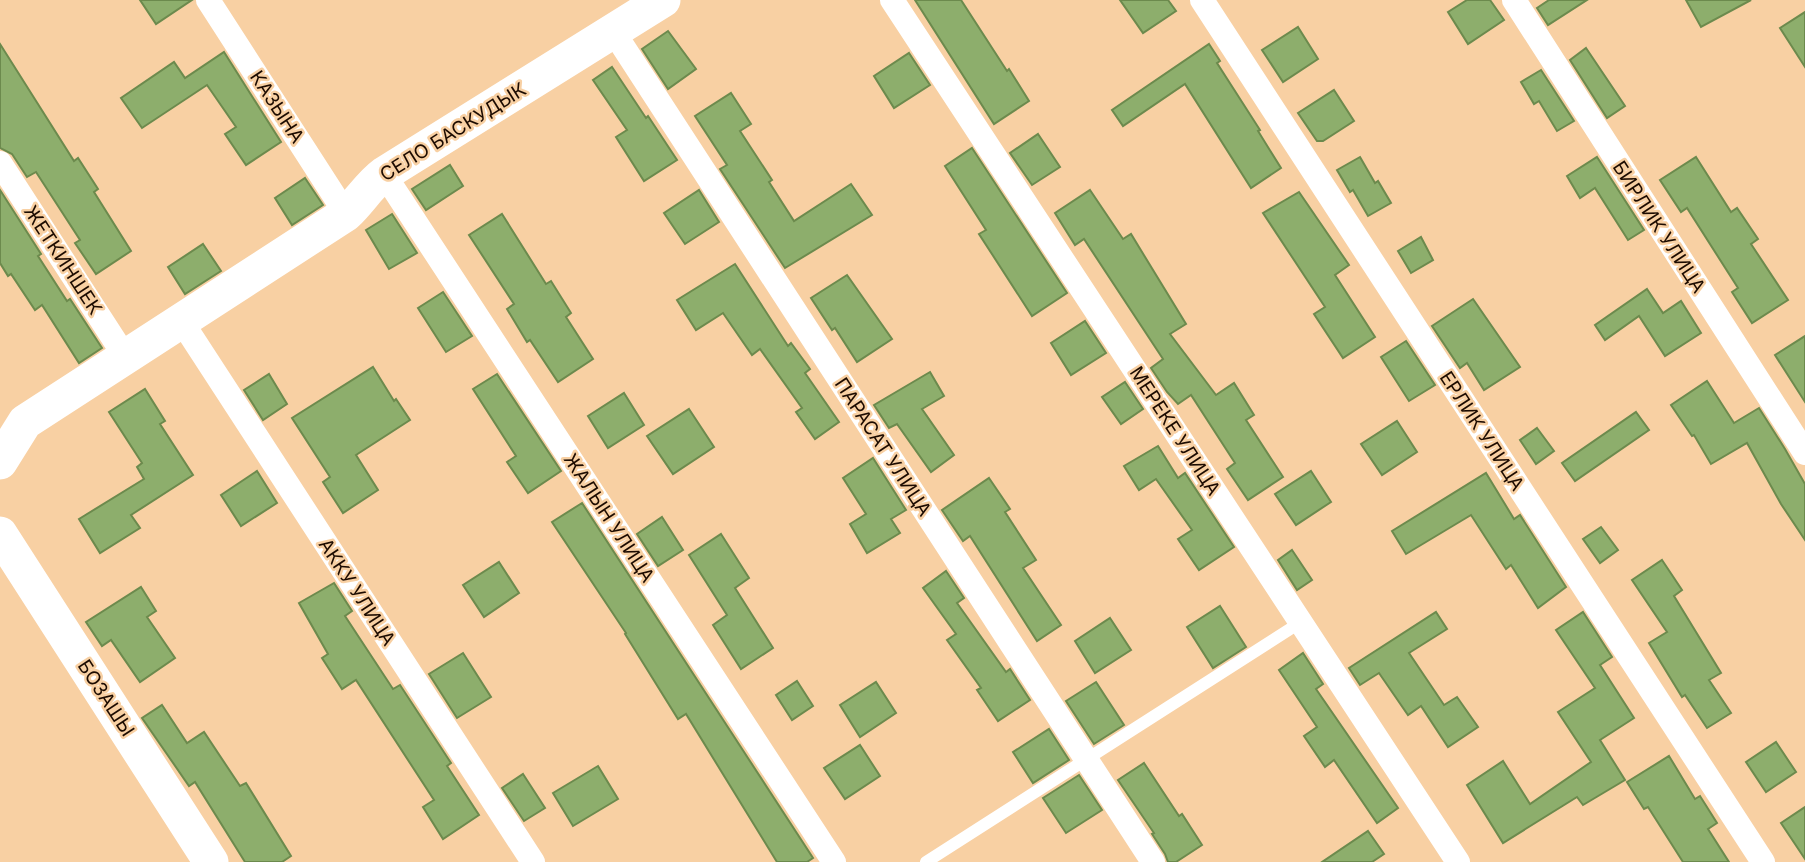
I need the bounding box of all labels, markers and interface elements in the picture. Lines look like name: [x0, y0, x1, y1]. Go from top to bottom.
street label: КАЗЫНА: [245, 67, 309, 147]
street label: СЕЛО БАСКУДЫК: [376, 78, 530, 186]
street label: БИРЛИК УЛИЦА: [1608, 157, 1710, 297]
street label: ЖЕТКИНШЕК: [19, 201, 107, 319]
street label: МЕРЕКЕ УЛИЦА: [1125, 362, 1225, 500]
street label: ЕРЛИК УЛИЦА: [1435, 367, 1529, 495]
street label: ПАРАСАТ УЛИЦА: [830, 374, 936, 520]
street label: ЖАЛЫН УЛИЦА: [559, 449, 659, 587]
street label: АККУ УЛИЦА: [314, 534, 400, 650]
street label: БОЗАШЫ: [73, 655, 139, 741]

